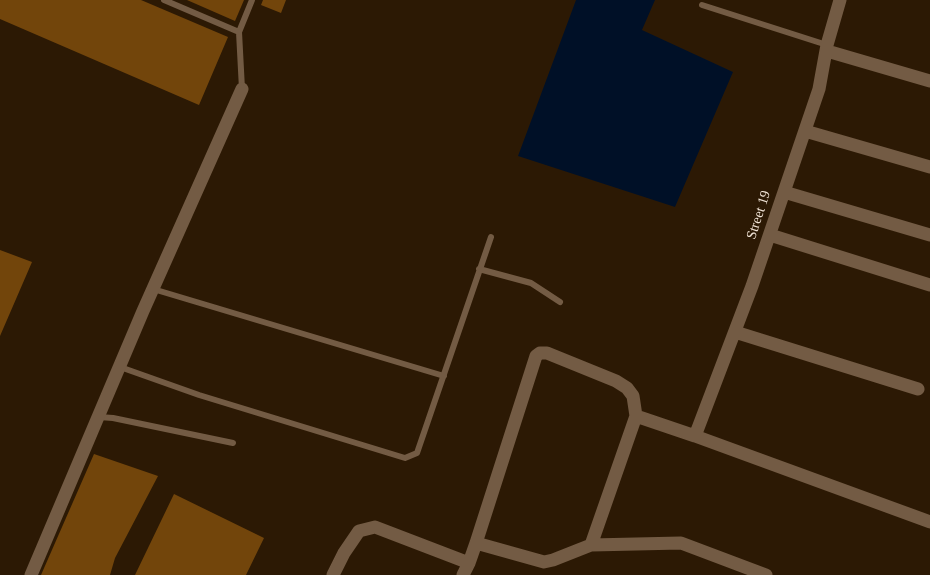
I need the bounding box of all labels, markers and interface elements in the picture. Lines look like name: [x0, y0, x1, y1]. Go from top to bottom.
street label: Street 19: [743, 189, 775, 241]

